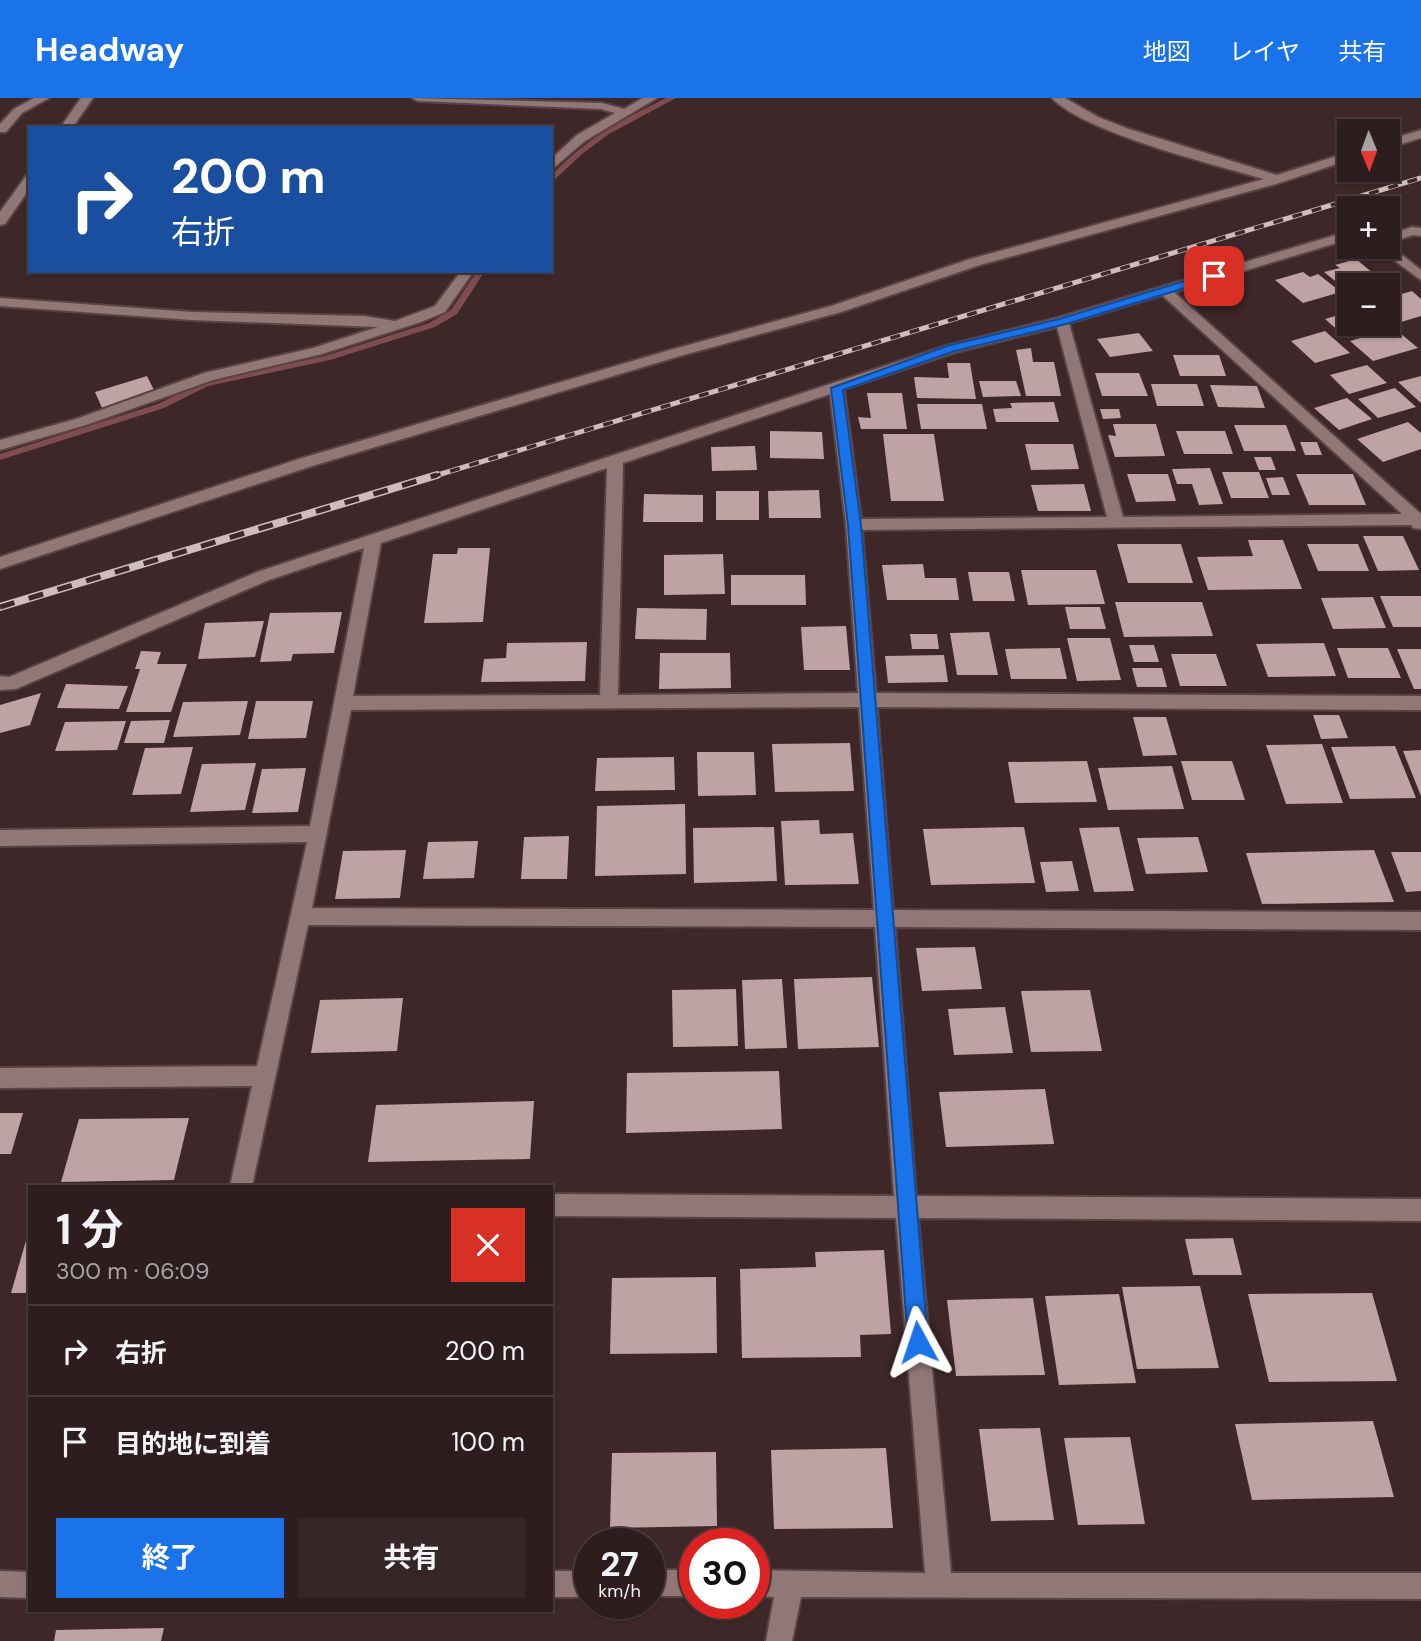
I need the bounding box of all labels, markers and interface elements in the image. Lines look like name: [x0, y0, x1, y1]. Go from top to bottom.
text: Headway: [35, 28, 184, 71]
text: 地図: [1143, 36, 1191, 67]
text: レイヤ: [1229, 36, 1300, 67]
text: 共有: [1338, 36, 1386, 67]
north arrow: [1337, 119, 1400, 182]
map controls: [1337, 119, 1400, 336]
text: 200 m: [171, 144, 326, 208]
icon: right: [56, 154, 147, 245]
button: +: [1337, 196, 1400, 259]
text: 右折: [171, 211, 235, 253]
pin: [1184, 246, 1244, 306]
icon: arrive: [1195, 257, 1233, 295]
button: −: [1337, 273, 1400, 336]
text: 1 分: [56, 1202, 123, 1257]
button: close: [451, 1208, 525, 1282]
text: 300 m · 06:09: [56, 1256, 209, 1286]
position arrow: [881, 1305, 955, 1379]
icon: right: [56, 1332, 94, 1370]
text: 200 m: [445, 1334, 525, 1368]
text: 右折: [115, 1336, 167, 1370]
icon: arrive: [56, 1423, 94, 1461]
text: 100 m: [451, 1425, 525, 1459]
text: 目的地に到着: [115, 1427, 271, 1461]
button: 終了: [56, 1518, 284, 1598]
button: 共有: [298, 1518, 525, 1598]
speed limit sign: 30: [679, 1528, 770, 1619]
text: 27: [600, 1541, 639, 1587]
text: km/h: [598, 1579, 641, 1603]

